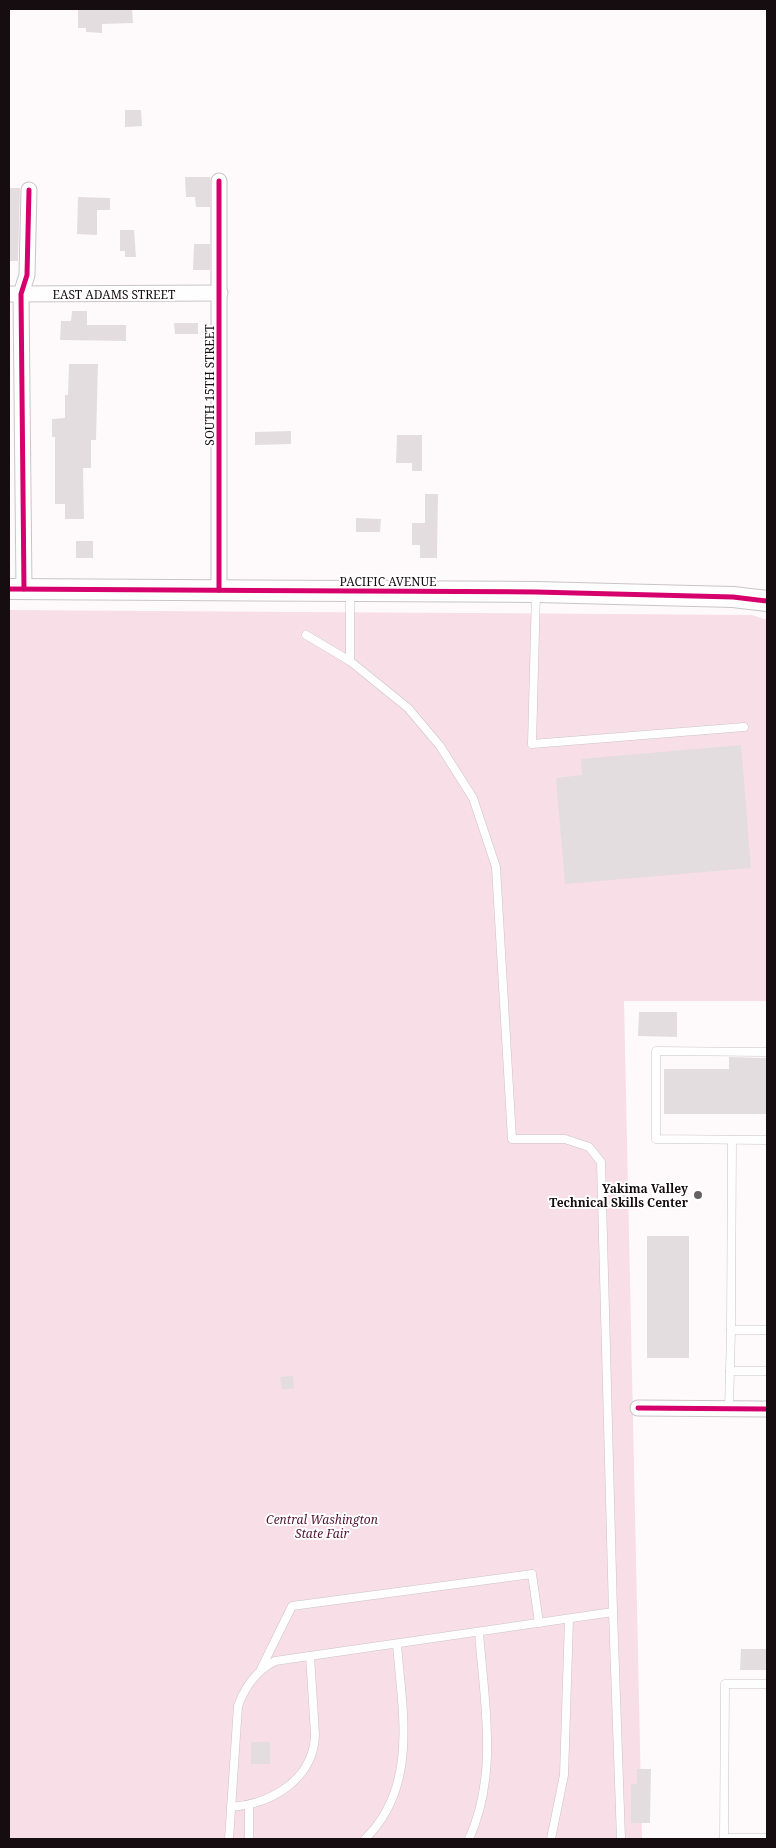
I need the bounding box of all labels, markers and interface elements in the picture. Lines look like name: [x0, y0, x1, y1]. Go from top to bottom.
street label: EAST ADAMS STREET: [53, 286, 176, 303]
street label: SOUTH 15TH STREET: [201, 324, 218, 446]
street label: PACIFIC AVENUE: [340, 573, 436, 590]
place label: Yakima Valley Technical Skills Center: [549, 1180, 689, 1211]
marker: Yakima Valley Technical Skills Center: [692, 1189, 704, 1201]
park label: Central Washington State Fair: [266, 1511, 378, 1542]

